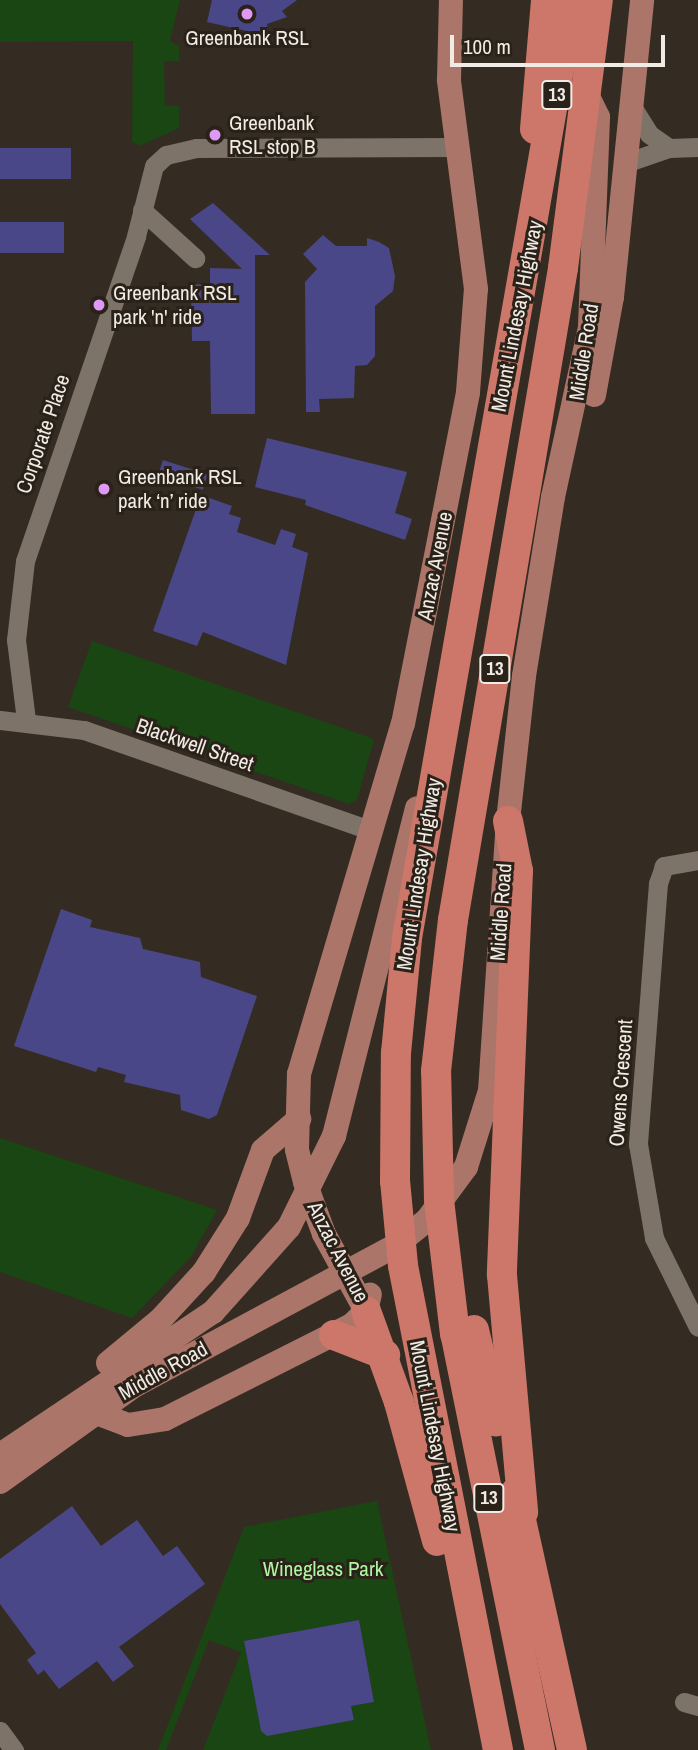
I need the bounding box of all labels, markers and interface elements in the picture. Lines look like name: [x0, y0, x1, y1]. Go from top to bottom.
marker: Greenbank RSL: [239, 6, 255, 22]
scale bar: [453, 21, 668, 65]
place label: Greenbank RSL: [185, 25, 309, 51]
text: 100 m: [463, 32, 511, 61]
road number: 13: [541, 80, 573, 110]
place label: Greenbank RSL stop B: [229, 110, 316, 160]
marker: Greenbank RSL stop B: [207, 127, 223, 143]
street label: Mount Lindesay Highway: [486, 218, 548, 414]
place label: Greenbank RSL park 'n' ride: [113, 280, 236, 330]
marker: Greenbank RSL park 'n' ride: [91, 297, 107, 313]
street label: Middle Road: [564, 302, 604, 402]
street label: Corporate Place: [11, 371, 75, 497]
place label: Greenbank RSL park ‘n’ ride: [118, 464, 241, 514]
marker: Greenbank RSL park ‘n’ ride: [96, 481, 112, 497]
street label: Anzac Avenue: [412, 509, 458, 623]
road number: 13: [479, 654, 511, 684]
street label: Blackwell Street: [133, 713, 257, 777]
street label: Mount Lindesay Highway: [391, 776, 447, 972]
street label: Middle Road: [485, 862, 517, 962]
street label: Owens Crescent: [604, 1019, 638, 1147]
street label: Anzac Avenue: [302, 1197, 374, 1307]
street label: Middle Road: [114, 1336, 212, 1406]
street label: Mount Lindesay Highway: [404, 1338, 466, 1534]
road number: 13: [473, 1482, 505, 1514]
park label: Wineglass Park: [263, 1556, 383, 1582]

